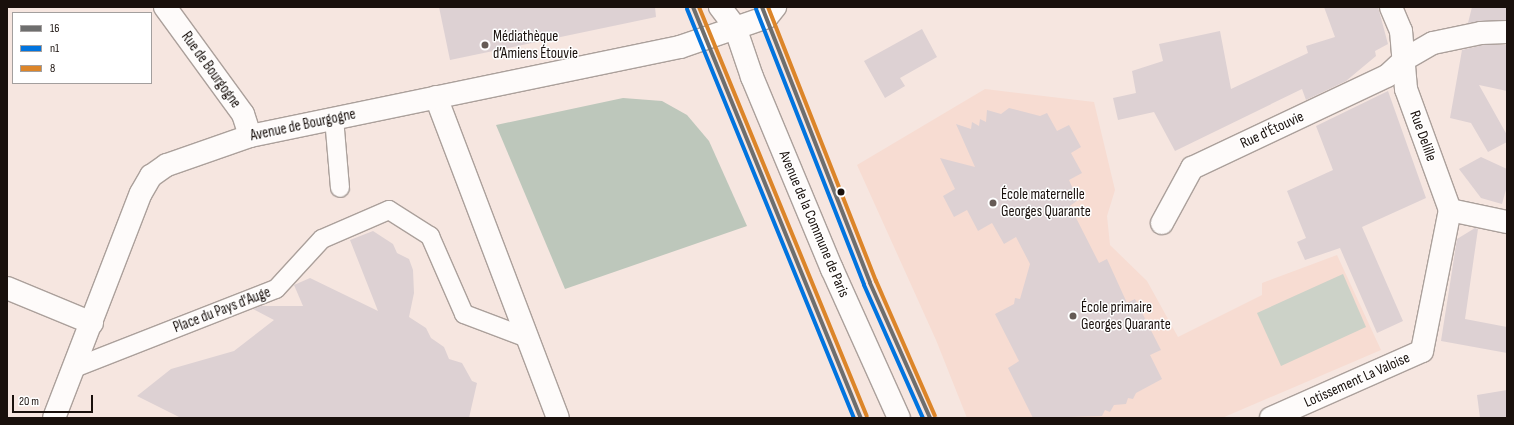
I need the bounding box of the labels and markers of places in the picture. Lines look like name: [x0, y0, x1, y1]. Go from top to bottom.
place label: Médiathèque d’Amiens Étouvie: [493, 27, 578, 62]
marker: Médiathèque d’Amiens Étouvie: [480, 40, 490, 50]
place label: École maternelle Georges Quarante: [1001, 185, 1091, 220]
unlabelled marker: [836, 187, 846, 197]
marker: École maternelle Georges Quarante: [988, 198, 998, 208]
place label: École primaire Georges Quarante: [1081, 298, 1171, 333]
marker: École primaire Georges Quarante: [1068, 311, 1078, 321]

